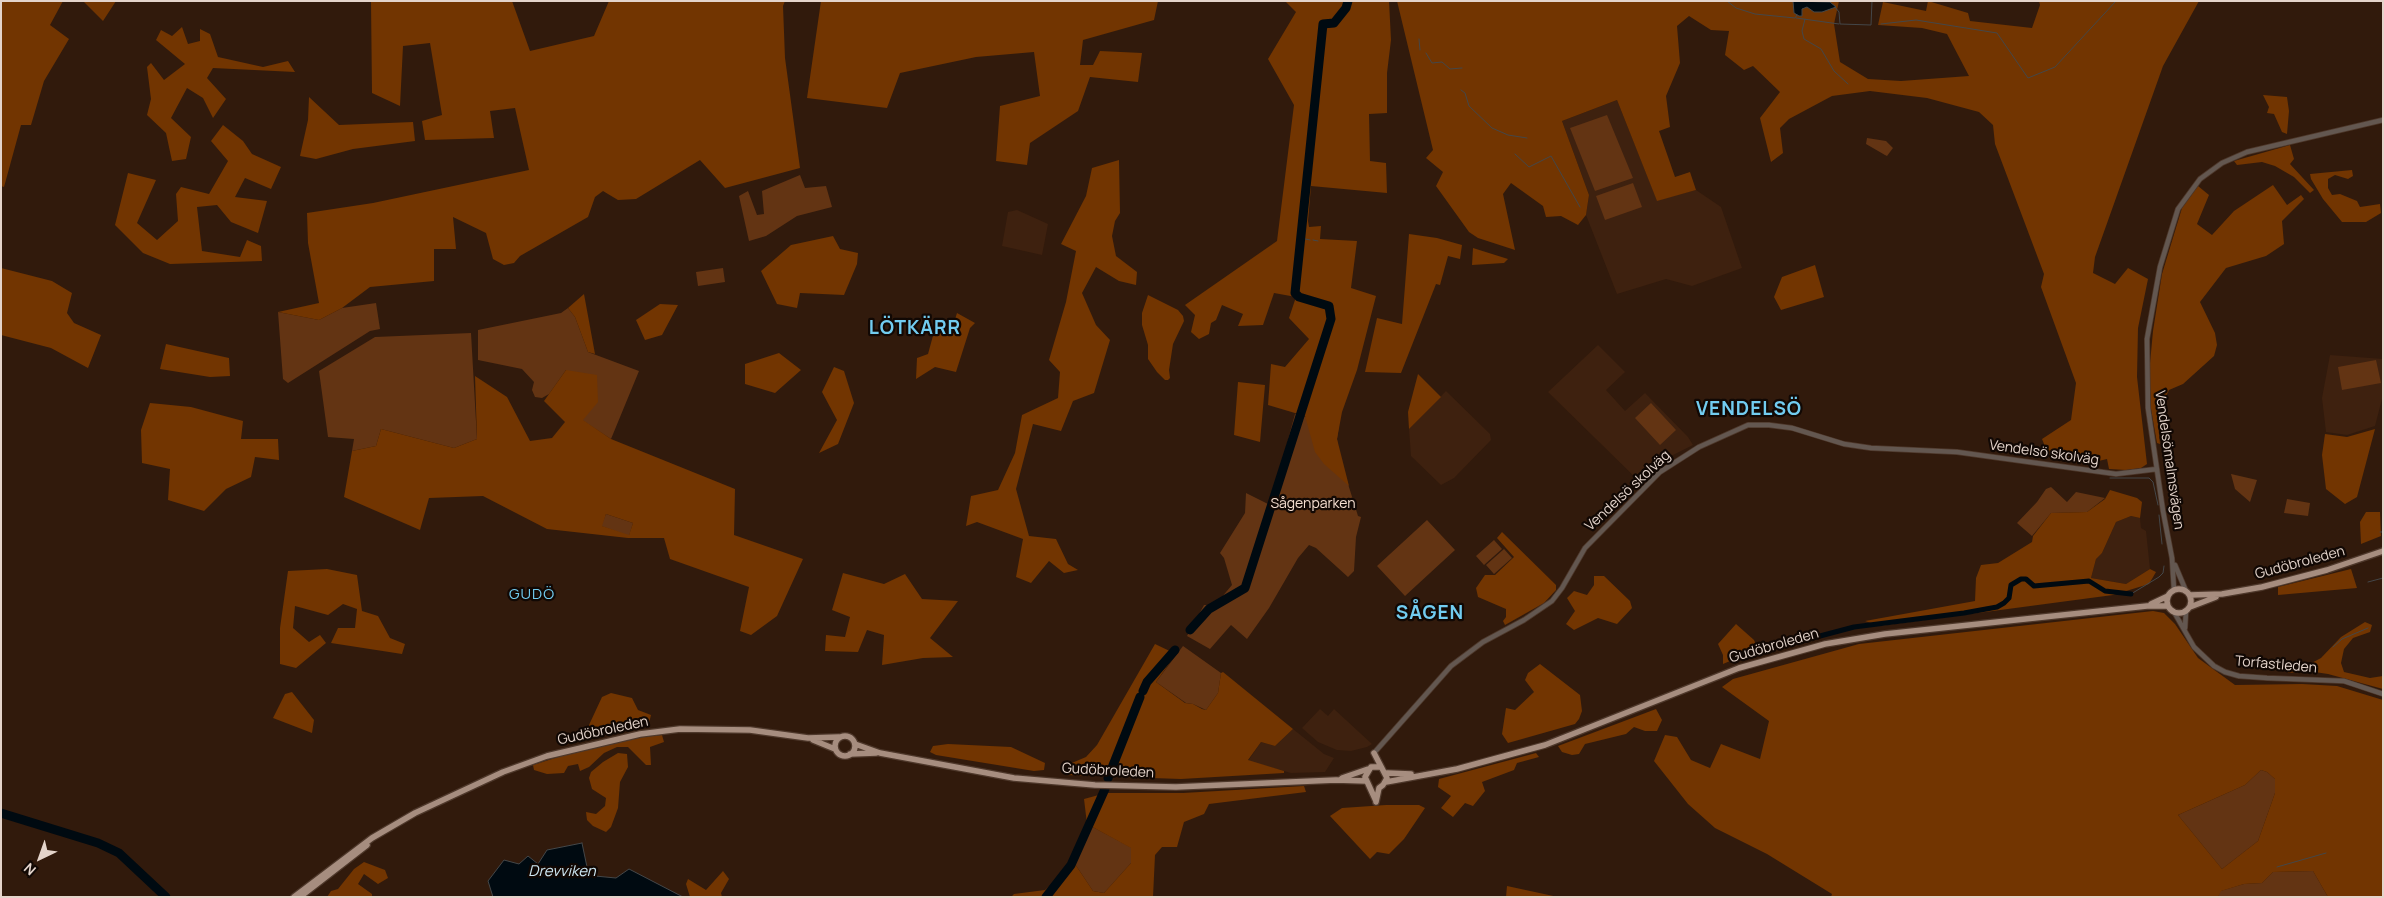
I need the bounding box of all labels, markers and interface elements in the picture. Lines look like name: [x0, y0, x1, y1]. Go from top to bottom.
district label: LÖTKÄRR: [868, 318, 962, 340]
street label: Vendelsömalmsvägen: [2151, 389, 2187, 531]
district label: VENDELSÖ: [1695, 399, 1803, 421]
street label: Vendelsö skolväg: [1988, 437, 2100, 469]
street label: Vendelsö skolväg: [1582, 447, 1674, 535]
park label: Sågenparken: [1270, 496, 1356, 512]
street label: Gudöbroleden: [2253, 543, 2347, 583]
district label: GUDÖ: [508, 586, 556, 604]
district label: SÅGEN: [1395, 603, 1465, 625]
street label: Gudöbroleden: [1727, 625, 1821, 667]
street label: Torfastleden: [2234, 653, 2318, 677]
street label: Gudöbroleden: [556, 713, 650, 749]
street label: Gudöbroleden: [1061, 760, 1155, 782]
north arrow: [15, 833, 65, 883]
text: N: [20, 859, 40, 880]
water label: Drevviken: [528, 863, 596, 881]

